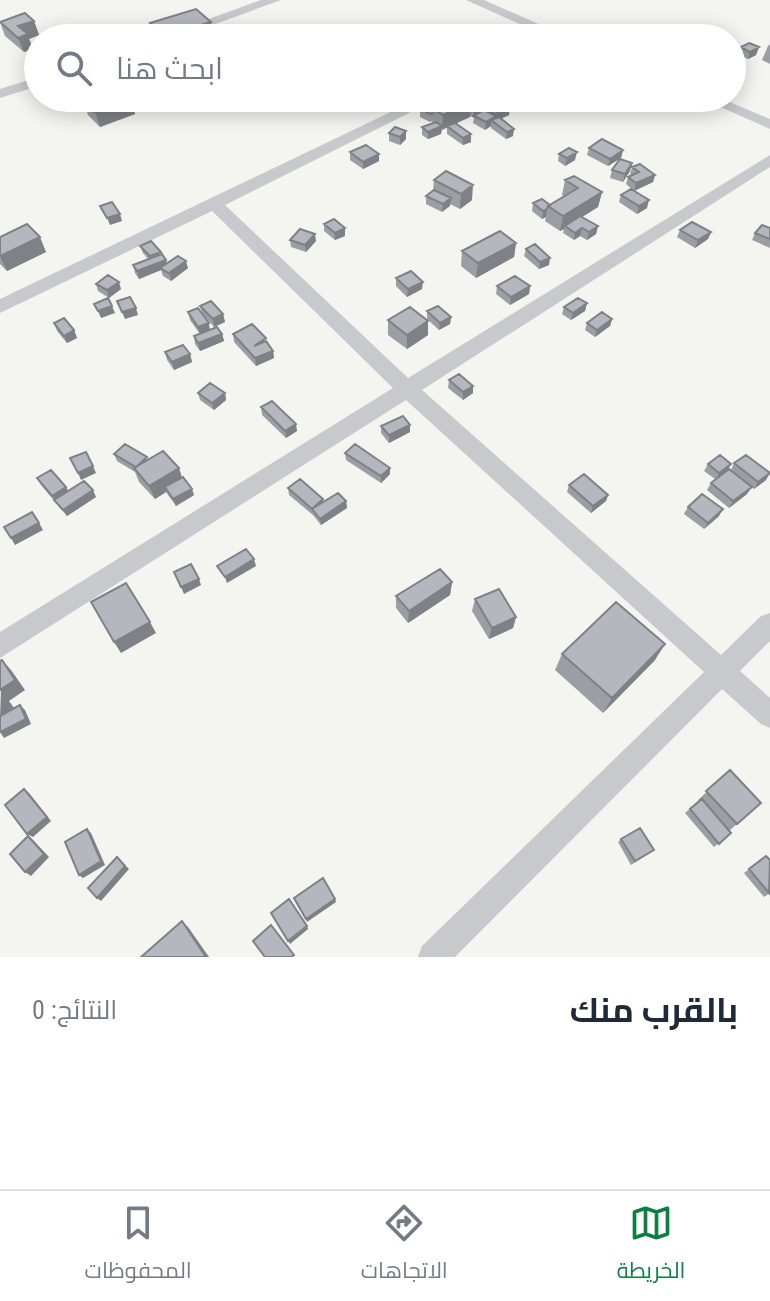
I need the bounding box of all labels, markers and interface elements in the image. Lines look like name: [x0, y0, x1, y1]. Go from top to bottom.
search box: [24, 24, 746, 112]
icon: search: [52, 46, 96, 90]
text: ابحث هنا: [116, 51, 223, 86]
text: بالقرب منك: [570, 990, 738, 1030]
text: النتائج: 0: [32, 995, 117, 1025]
tab: المحفوظات: [85, 1201, 192, 1291]
tab: الاتجاهات: [361, 1201, 448, 1291]
tab: الخريطة: [617, 1201, 685, 1291]

